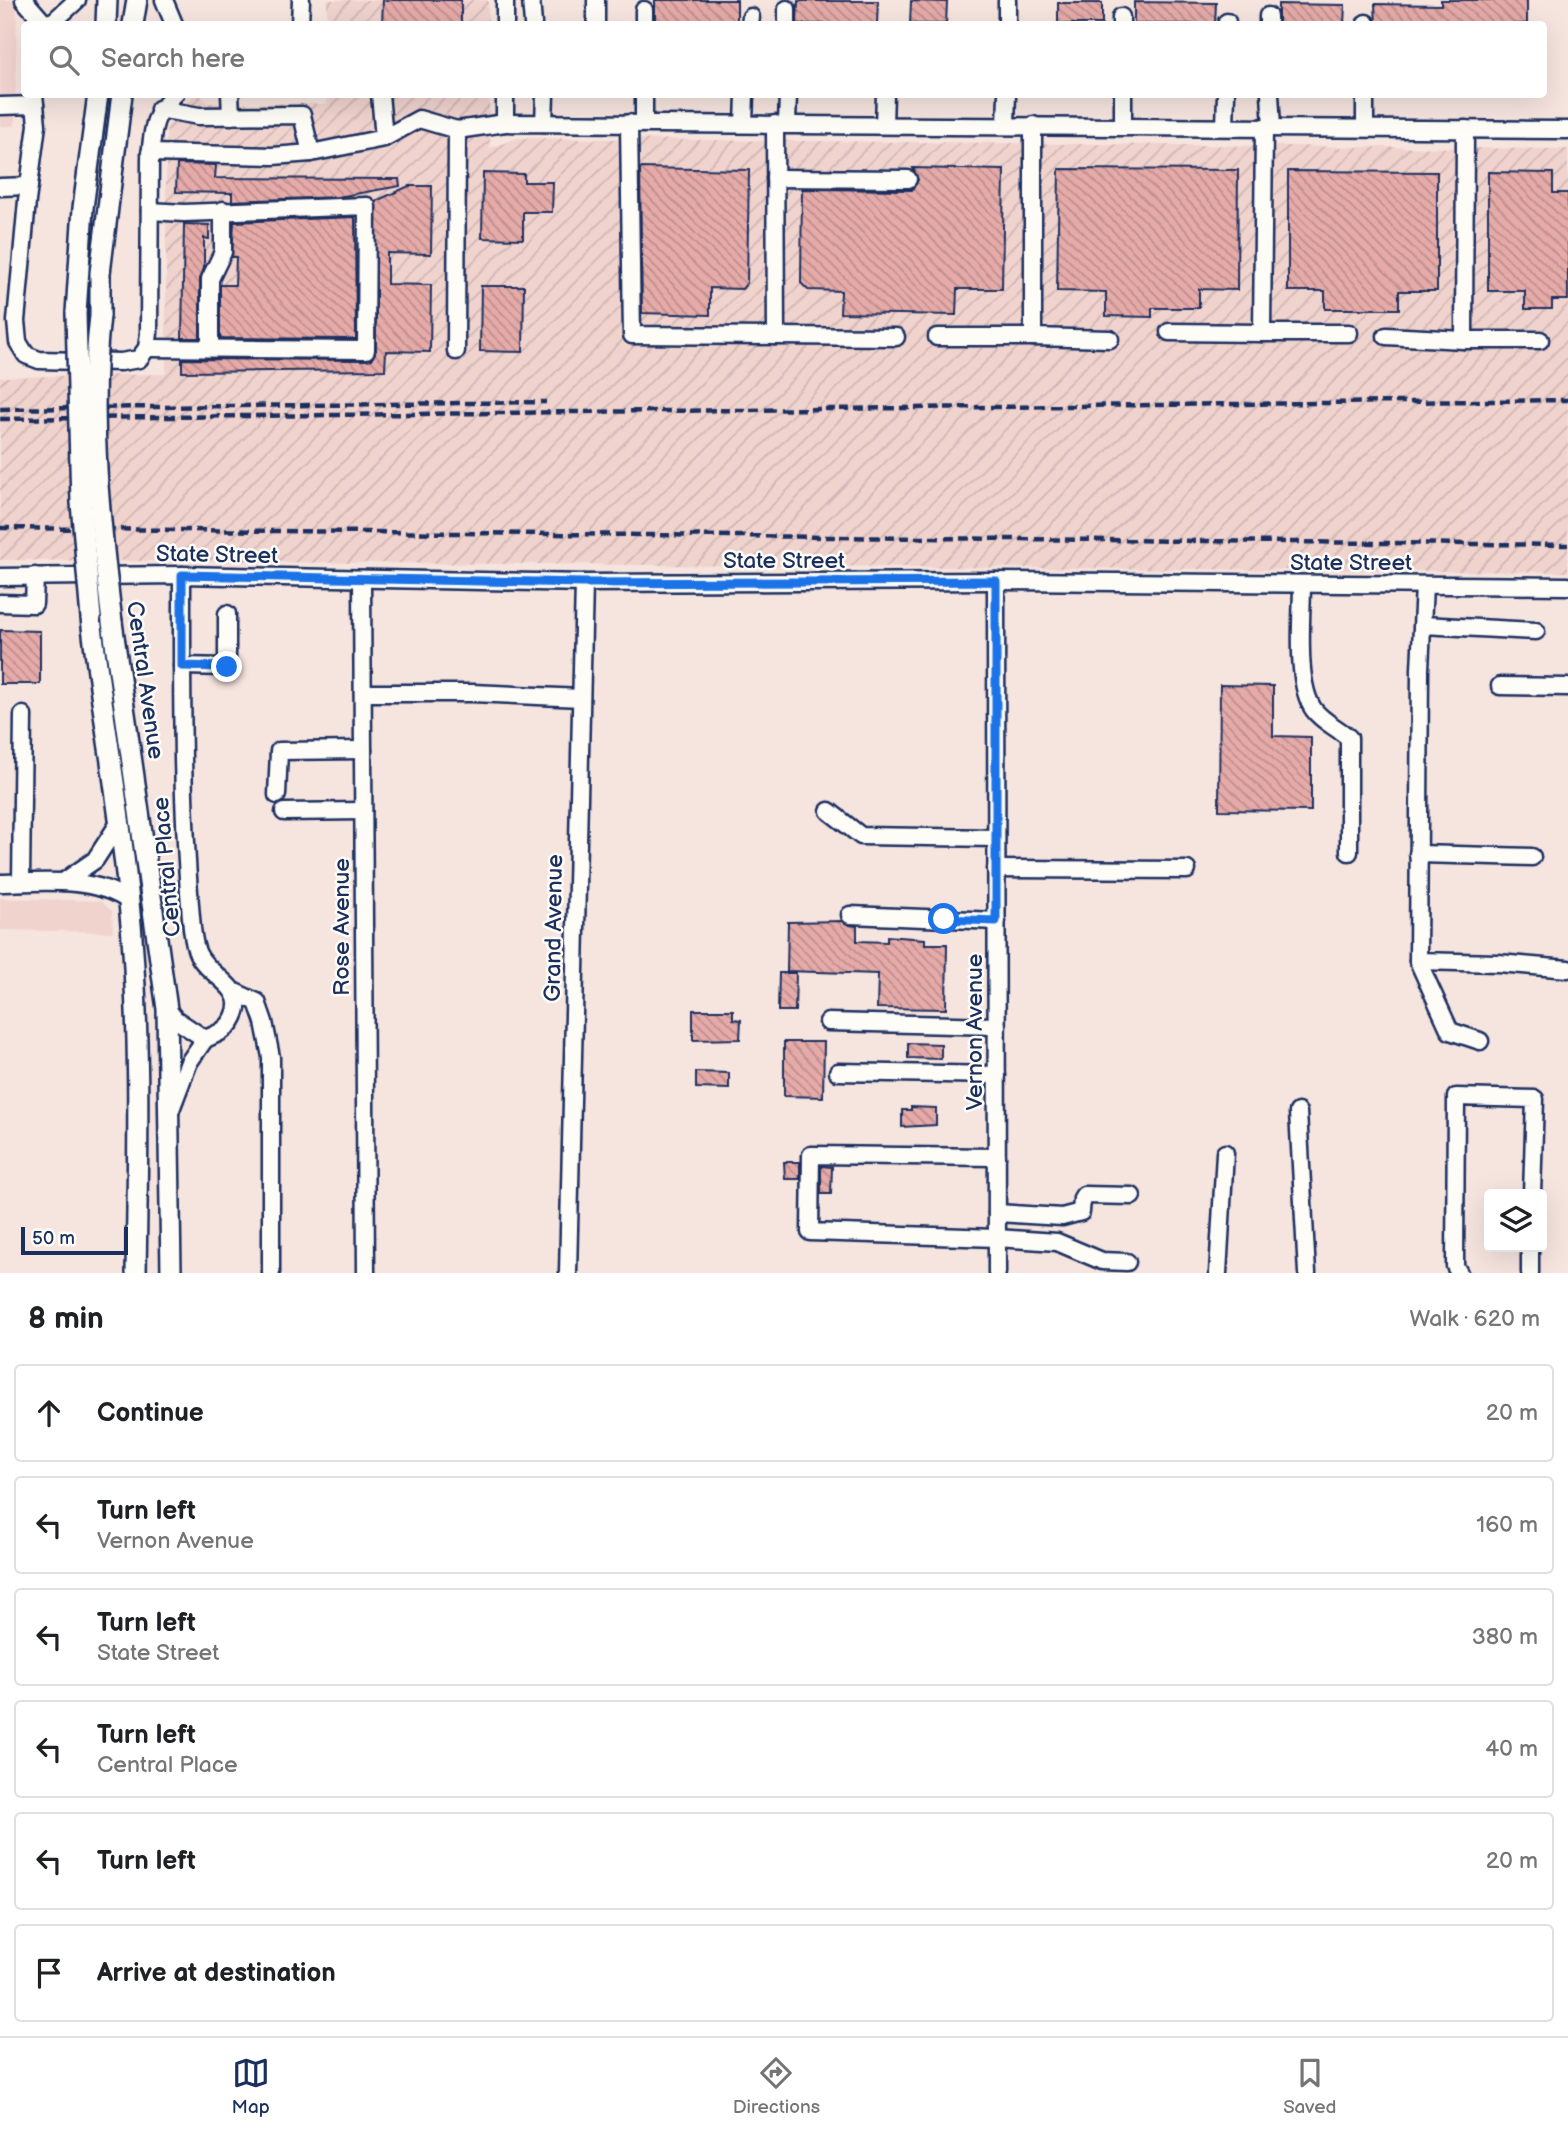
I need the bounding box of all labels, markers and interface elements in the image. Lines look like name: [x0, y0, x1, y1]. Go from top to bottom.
search box: [21, 21, 1547, 98]
icon: search: [45, 41, 83, 79]
text: Search here: [101, 44, 245, 75]
street label: State Street: [156, 540, 278, 570]
street label: State Street: [723, 547, 845, 575]
street label: State Street: [1290, 549, 1412, 577]
street label: Central Avenue: [120, 599, 170, 761]
route end: [211, 651, 242, 682]
street label: Central Place: [147, 796, 187, 938]
street label: Grand Avenue: [539, 854, 569, 1002]
street label: Rose Avenue: [328, 858, 356, 996]
route start: [928, 903, 959, 934]
street label: Vernon Avenue: [961, 954, 989, 1110]
map controls: [1484, 1189, 1547, 1252]
button: layers: [1484, 1189, 1547, 1252]
scale bar: [21, 1224, 128, 1256]
text: 50 m: [32, 1227, 75, 1250]
text: 8 min: [28, 1301, 104, 1337]
text: Walk · 620 m: [1410, 1305, 1540, 1333]
icon: ahead: [30, 1394, 68, 1432]
text: Continue: [97, 1398, 204, 1429]
text: 20 m: [1486, 1399, 1538, 1427]
text: Turn left: [97, 1496, 196, 1527]
icon: left: [30, 1506, 68, 1544]
text: 160 m: [1476, 1511, 1538, 1539]
text: Vernon Avenue: [97, 1527, 254, 1555]
text: Turn left: [97, 1608, 196, 1639]
icon: left: [30, 1618, 68, 1656]
text: 380 m: [1472, 1623, 1538, 1651]
text: State Street: [97, 1639, 219, 1667]
text: Turn left: [97, 1720, 196, 1751]
icon: left: [30, 1730, 68, 1768]
text: 40 m: [1485, 1735, 1538, 1763]
text: Central Place: [97, 1751, 238, 1779]
icon: left: [30, 1842, 68, 1880]
text: Turn left: [97, 1846, 196, 1877]
text: 20 m: [1486, 1847, 1538, 1875]
icon: arrive: [30, 1954, 68, 1992]
text: Arrive at destination: [97, 1958, 336, 1989]
tab: Map: [232, 2054, 270, 2119]
tab: Directions: [733, 2054, 820, 2119]
tab: Saved: [1283, 2054, 1336, 2119]

